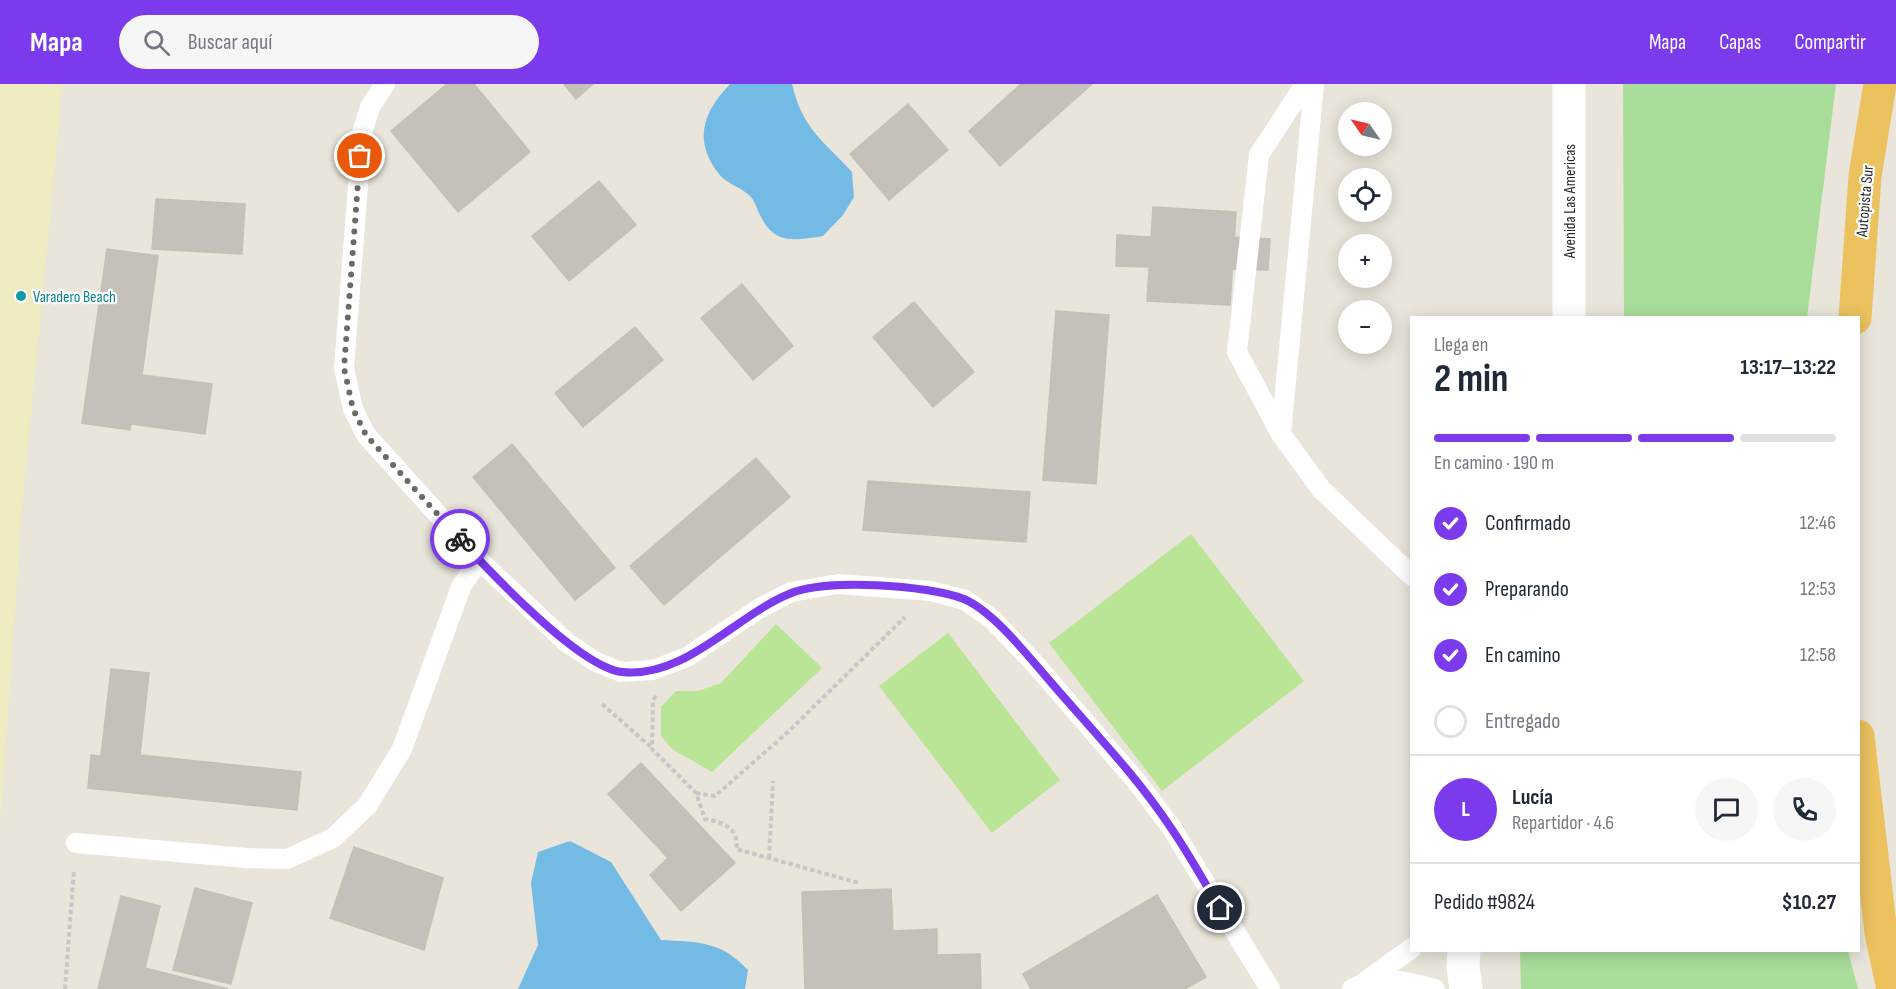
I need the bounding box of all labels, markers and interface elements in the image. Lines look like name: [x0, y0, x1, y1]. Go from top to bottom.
search box: [119, 15, 539, 69]
text: Mapa: [30, 26, 83, 59]
icon: search: [140, 26, 173, 59]
text: Buscar aquí: [188, 29, 272, 56]
text: Mapa: [1649, 30, 1686, 55]
text: Capas: [1719, 30, 1761, 55]
text: Compartir: [1794, 30, 1866, 55]
north arrow: [1338, 102, 1392, 156]
map controls: [1338, 102, 1392, 354]
pin: [334, 130, 385, 181]
icon: bag: [343, 139, 376, 172]
street label: Avenida Las Americas: [1561, 144, 1580, 259]
street label: Autopista Sur: [1853, 164, 1878, 239]
button: locate: [1338, 168, 1392, 222]
button: +: [1338, 234, 1392, 288]
place label: Varadero Beach: [33, 288, 116, 307]
marker: Varadero Beach: [14, 289, 28, 303]
button: −: [1338, 300, 1392, 354]
text: Llega en: [1434, 333, 1488, 357]
text: 13:17–13:22: [1740, 354, 1836, 381]
text: 2 min: [1434, 356, 1508, 403]
text: En camino · 190 m: [1434, 451, 1554, 475]
icon: check: [1434, 507, 1467, 540]
courier: [430, 509, 490, 569]
text: Confirmado: [1485, 510, 1571, 537]
text: 12:46: [1800, 511, 1836, 535]
icon: bike: [444, 523, 477, 556]
icon: check: [1434, 573, 1467, 606]
text: Preparando: [1485, 576, 1569, 603]
text: 12:53: [1800, 577, 1836, 601]
icon: check: [1434, 639, 1467, 672]
text: En camino: [1485, 642, 1561, 669]
text: 12:58: [1800, 643, 1836, 667]
text: Entregado: [1485, 708, 1560, 735]
button: chat: [1695, 778, 1758, 841]
button: phone: [1773, 778, 1836, 841]
text: Lucía: [1512, 784, 1553, 811]
text: L: [1461, 796, 1470, 823]
text: Repartidor · 4.6: [1512, 811, 1614, 835]
pin: [1194, 882, 1245, 933]
text: Pedido #9824: [1434, 889, 1535, 916]
text: $10.27: [1781, 889, 1836, 916]
icon: home: [1203, 891, 1236, 924]

